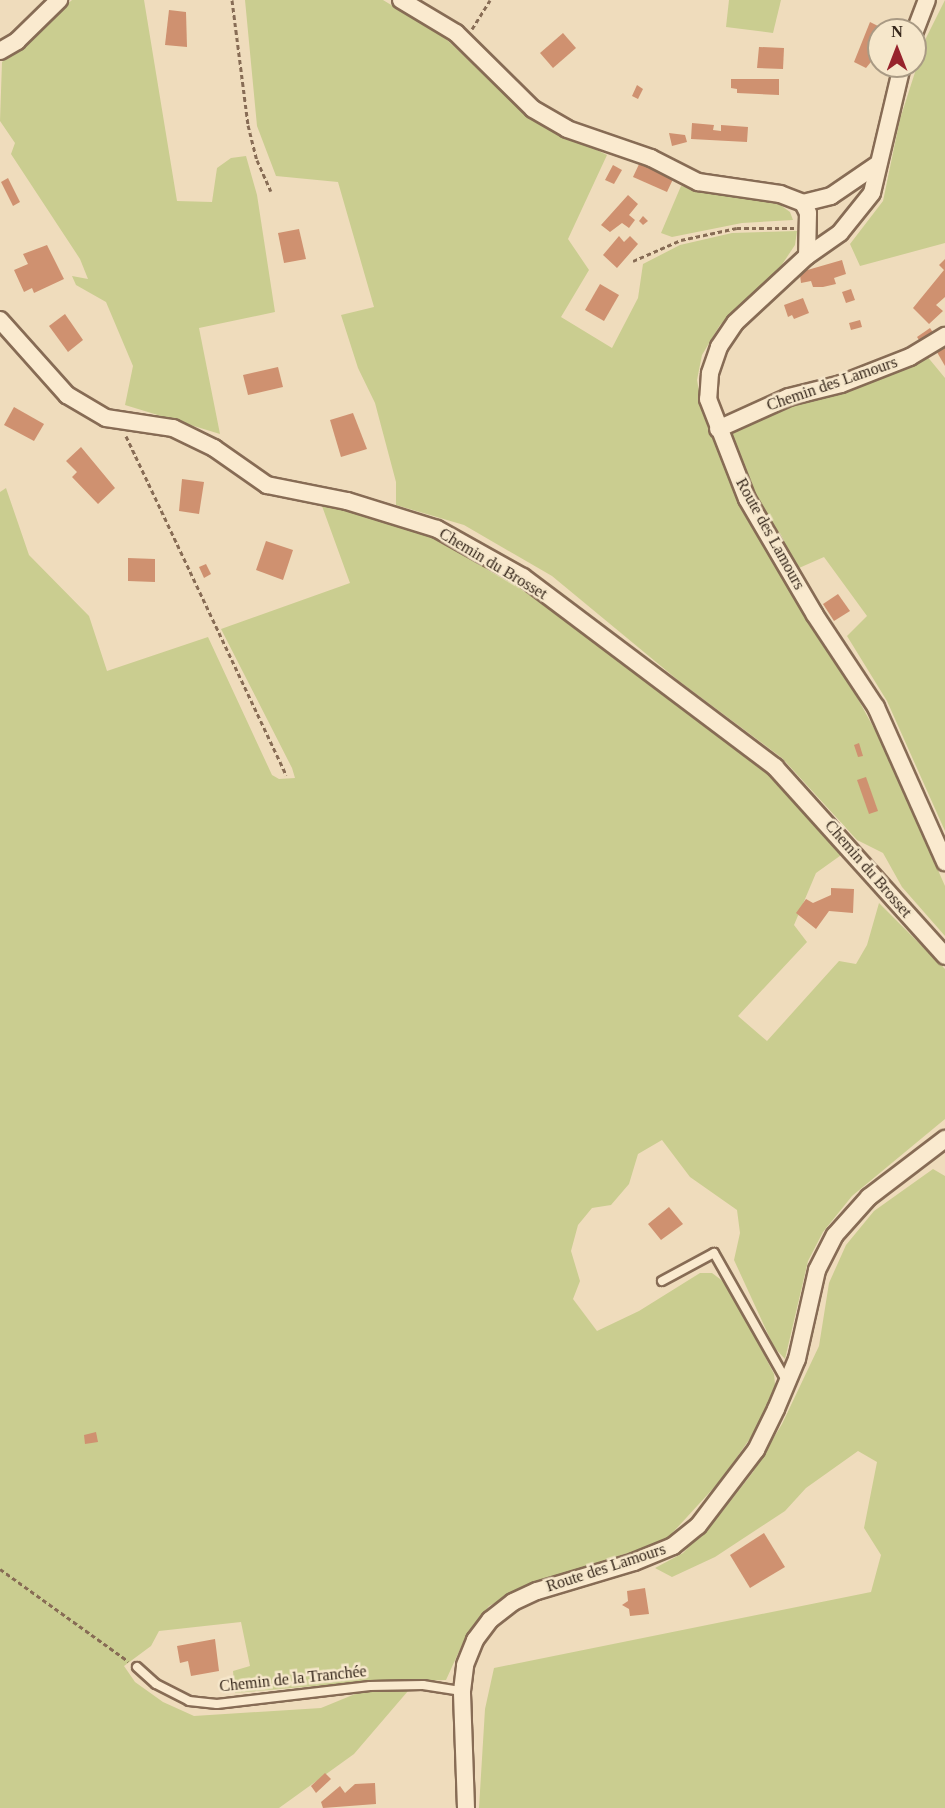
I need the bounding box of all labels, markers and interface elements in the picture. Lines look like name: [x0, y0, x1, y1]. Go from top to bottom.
north arrow: [867, 18, 927, 78]
text: N: [891, 23, 903, 40]
street label: Chemin des Lamours: [764, 353, 900, 415]
street label: Route des Lamours: [731, 475, 809, 593]
street label: Chemin du Brosset: [435, 524, 551, 604]
street label: Chemin du Brosset: [821, 816, 915, 922]
street label: Route des Lamours: [544, 1540, 668, 1596]
street label: Chemin de la Tranchée: [218, 1662, 368, 1696]

